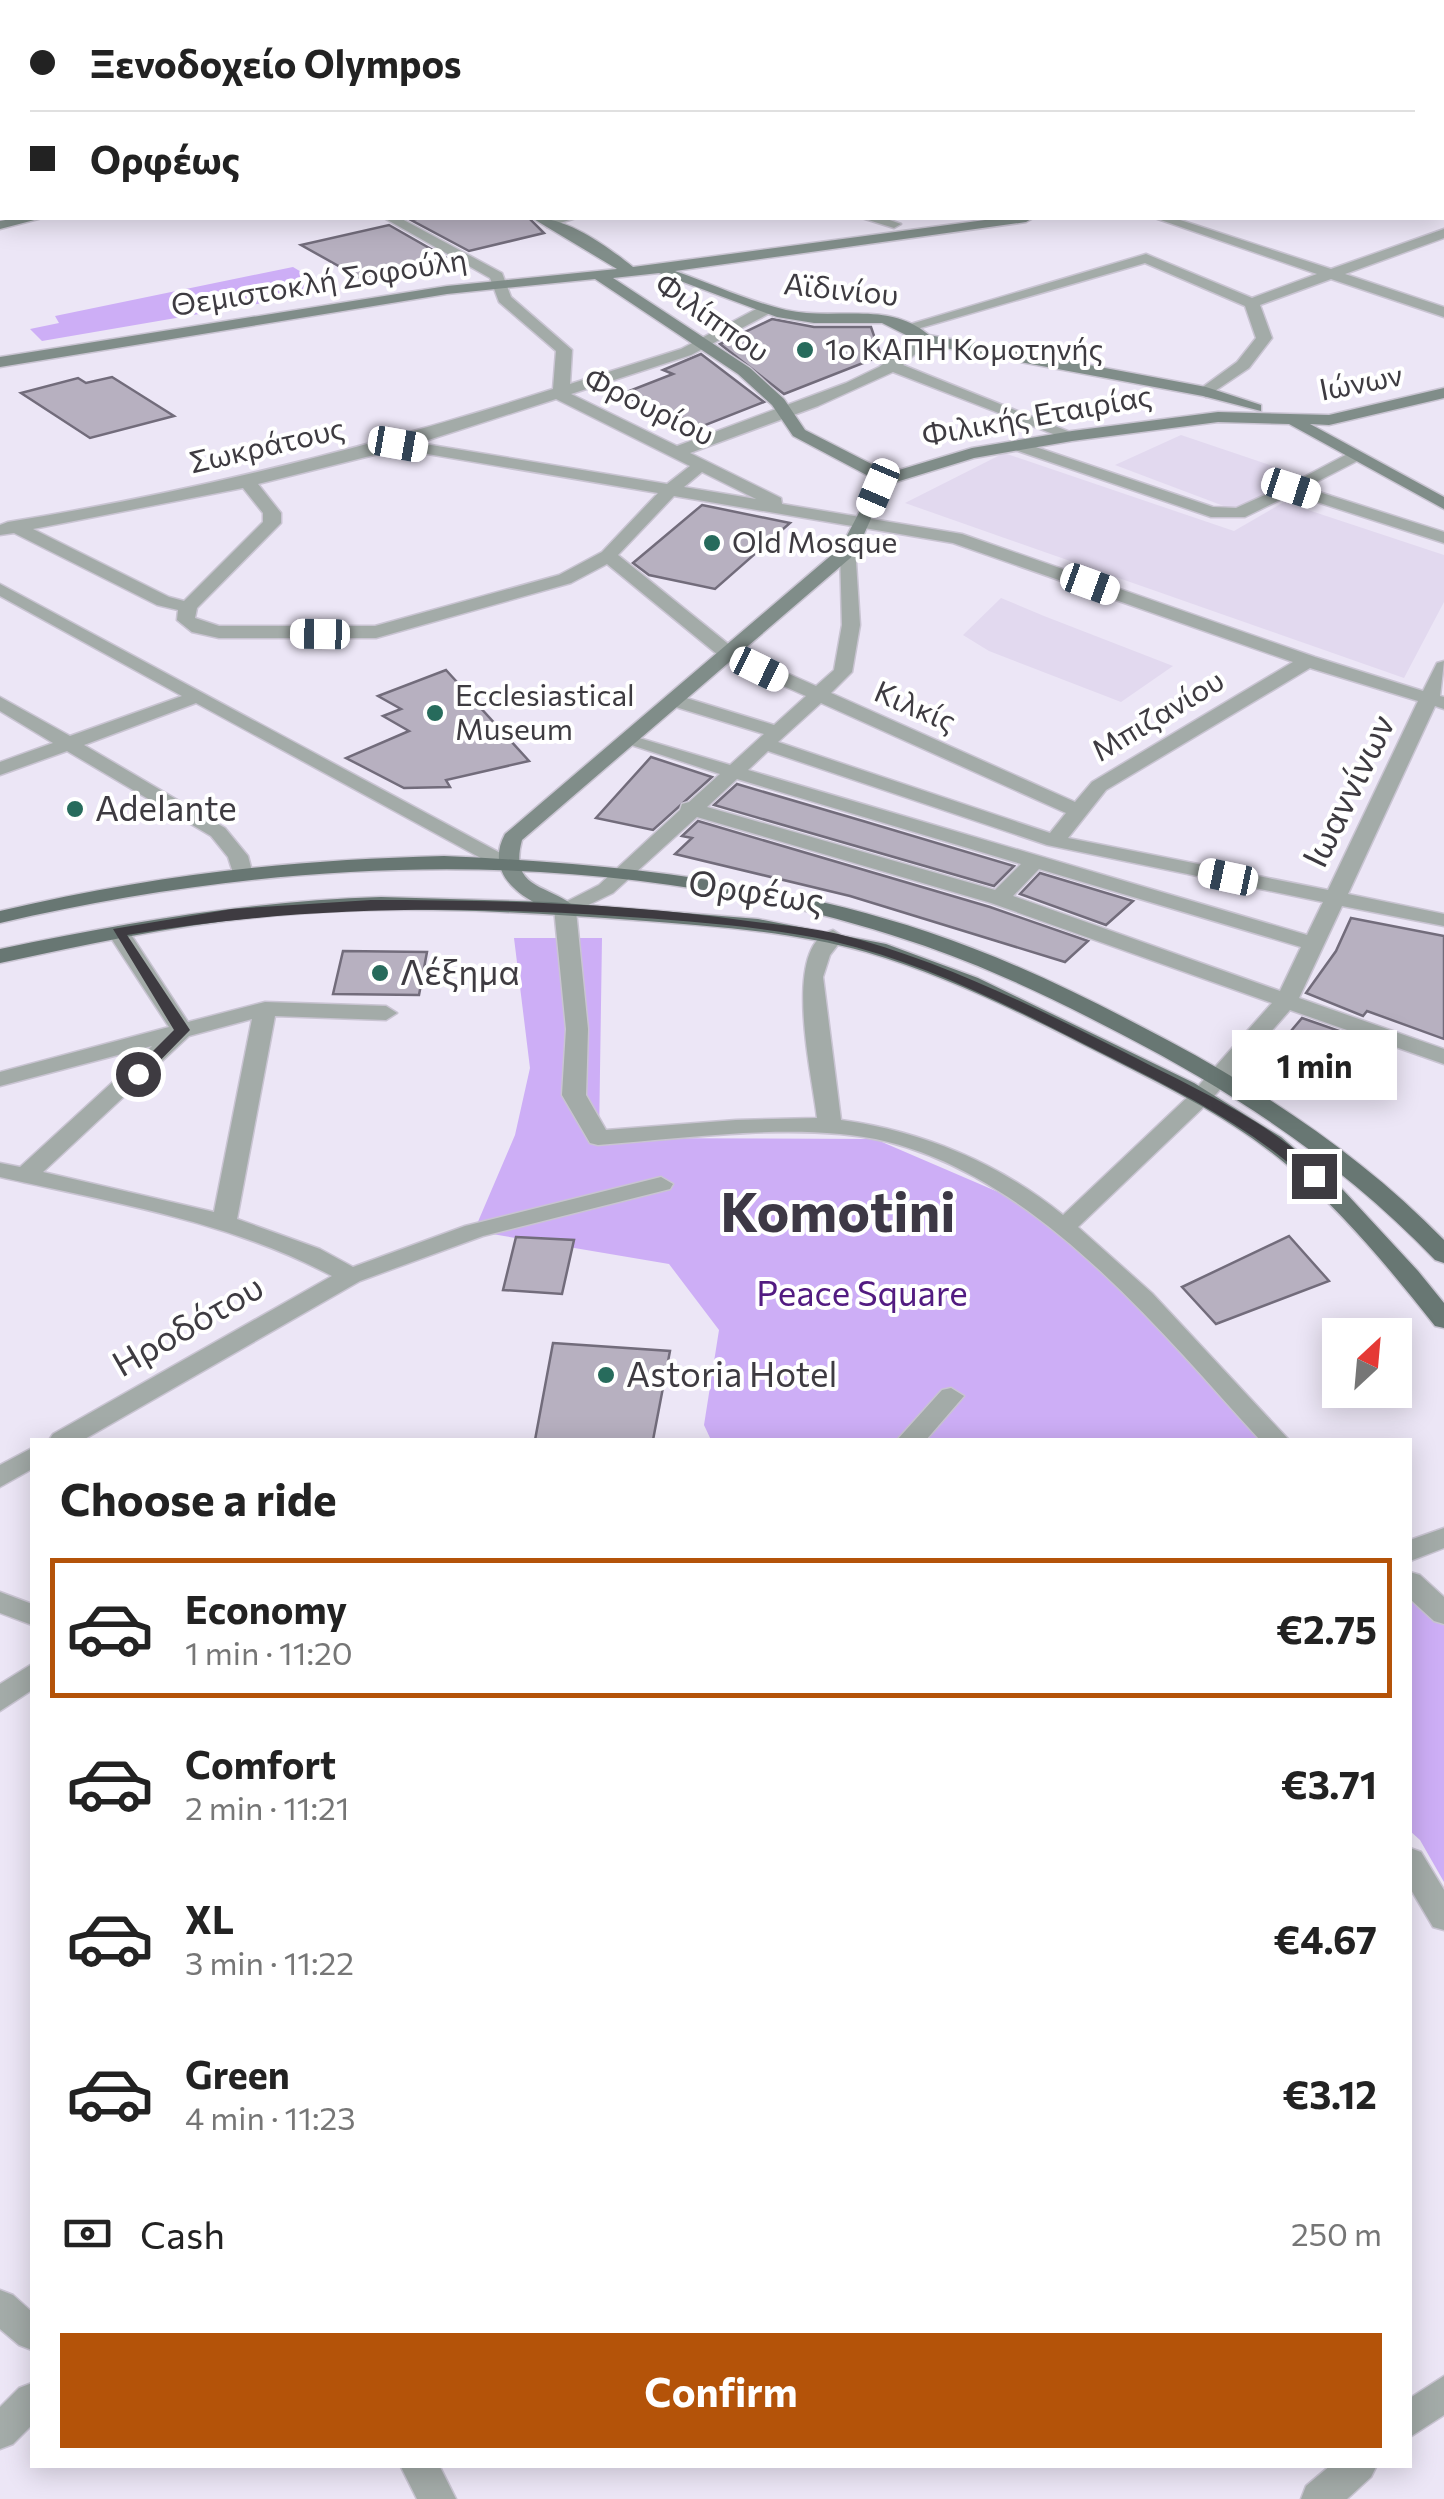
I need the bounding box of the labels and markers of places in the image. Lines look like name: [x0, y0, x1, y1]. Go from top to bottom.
place label: 1ο ΚΑΠΗ Κομοτηνής: [825, 329, 1103, 366]
marker: 1ο ΚΑΠΗ Κομοτηνής: [794, 339, 816, 361]
place label: Old Mosque: [732, 522, 897, 559]
marker: Old Mosque: [701, 532, 723, 554]
place label: Ecclesiastical Museum: [455, 675, 635, 746]
marker: Ecclesiastical Museum: [424, 702, 446, 724]
place label: Adelante: [95, 785, 237, 828]
marker: Adelante: [64, 798, 86, 820]
place label: Λέξημα: [400, 949, 520, 992]
marker: Λέξημα: [369, 962, 391, 984]
place label: Astoria Hotel: [626, 1351, 837, 1394]
marker: Astoria Hotel: [595, 1364, 617, 1386]

